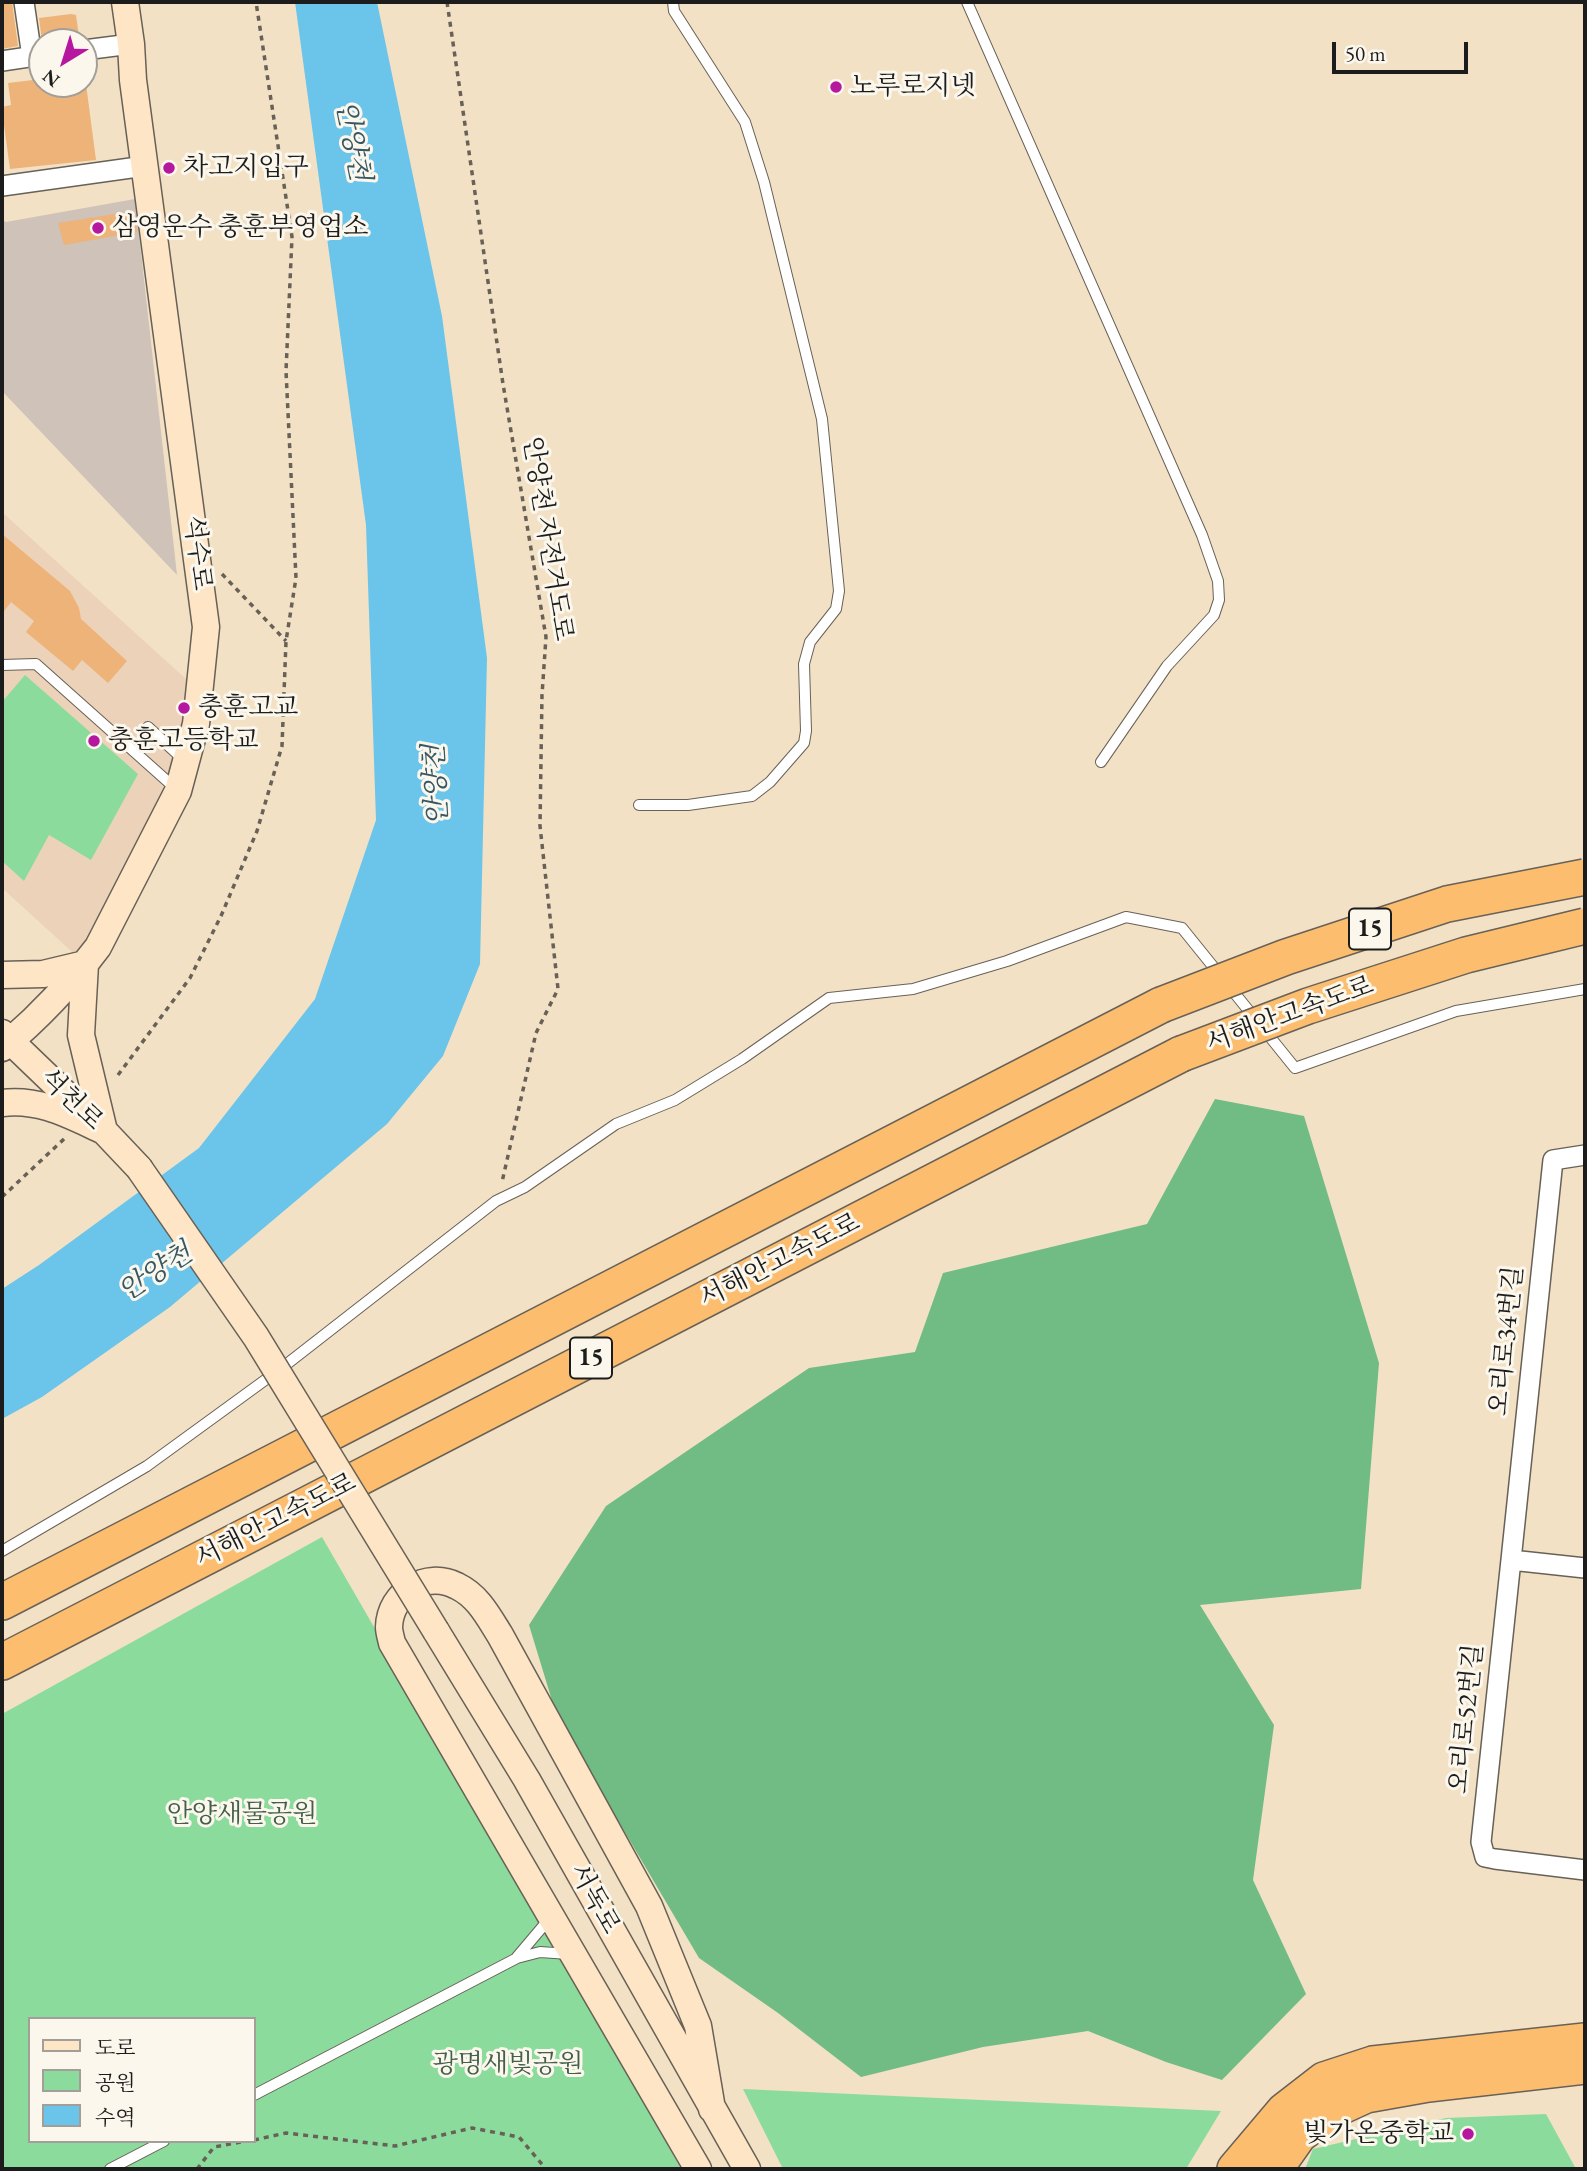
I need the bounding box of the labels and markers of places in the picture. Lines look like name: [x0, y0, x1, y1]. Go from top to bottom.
place label: 노루로지넷: [850, 71, 976, 103]
marker: 노루로지넷: [828, 79, 844, 95]
place label: 차고지입구: [183, 152, 309, 184]
marker: 차고지입구: [161, 160, 177, 176]
place label: 삼영운수 충훈부영업소: [112, 212, 368, 244]
marker: 삼영운수 충훈부영업소: [90, 220, 106, 236]
place label: 충훈고교: [198, 692, 298, 724]
marker: 충훈고교: [176, 700, 192, 716]
place label: 충훈고등학교: [108, 725, 259, 757]
marker: 충훈고등학교: [86, 733, 102, 749]
place label: 빛가온중학교: [1303, 2118, 1454, 2150]
marker: 빛가온중학교: [1460, 2126, 1476, 2142]

